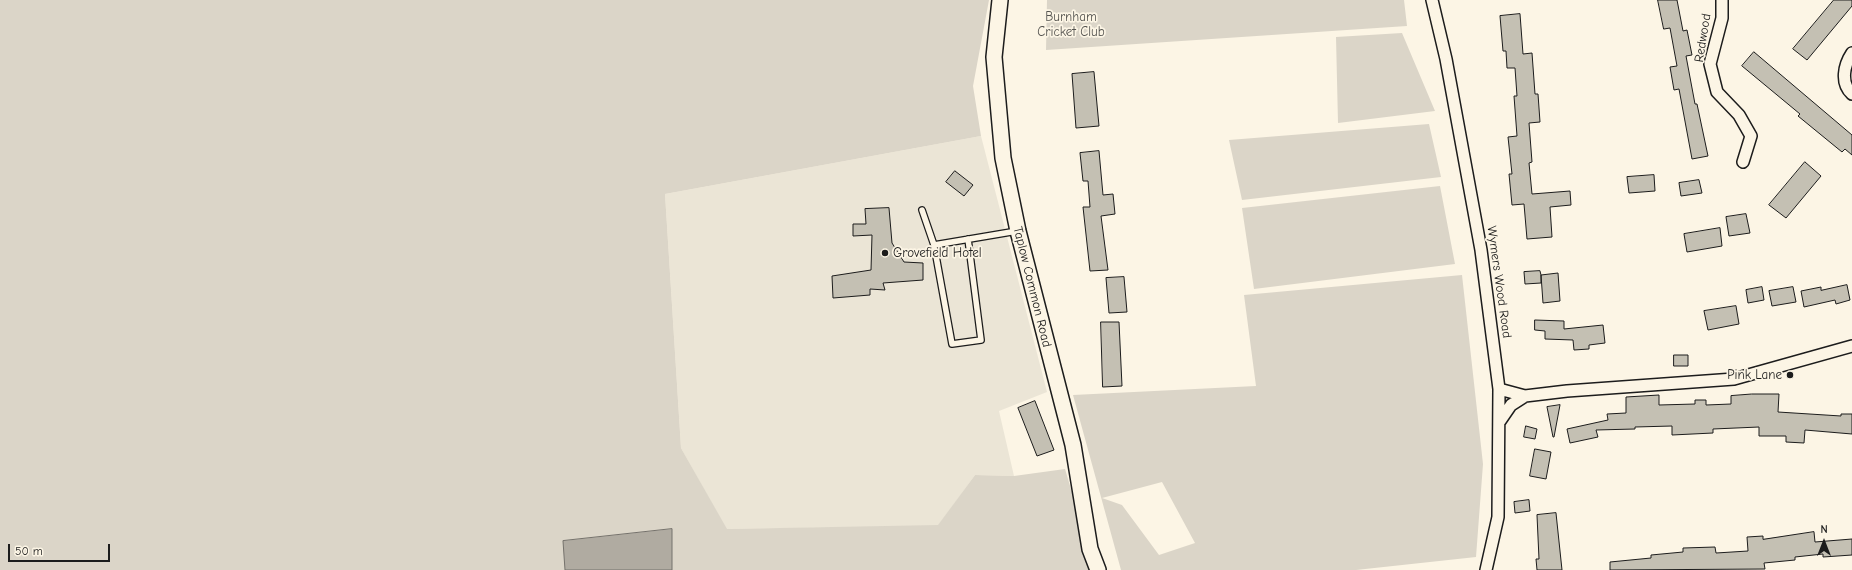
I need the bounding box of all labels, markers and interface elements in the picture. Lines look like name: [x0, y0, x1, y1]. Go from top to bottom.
park label: Burnham Cricket Club: [1037, 9, 1105, 40]
street label: Redwood: [1691, 12, 1715, 64]
street label: Taplow Common Road: [1009, 225, 1055, 349]
street label: Wymers Wood Road: [1483, 225, 1515, 339]
place label: Grovefield Hotel: [893, 245, 982, 261]
marker: Grovefield Hotel: [880, 248, 890, 258]
place label: Pink Lane: [1727, 367, 1782, 383]
marker: Pink Lane: [1785, 370, 1795, 380]
north arrow: [1804, 522, 1844, 562]
text: N: [1820, 523, 1828, 536]
scale bar: [10, 536, 112, 562]
text: 50 m: [15, 544, 43, 558]

